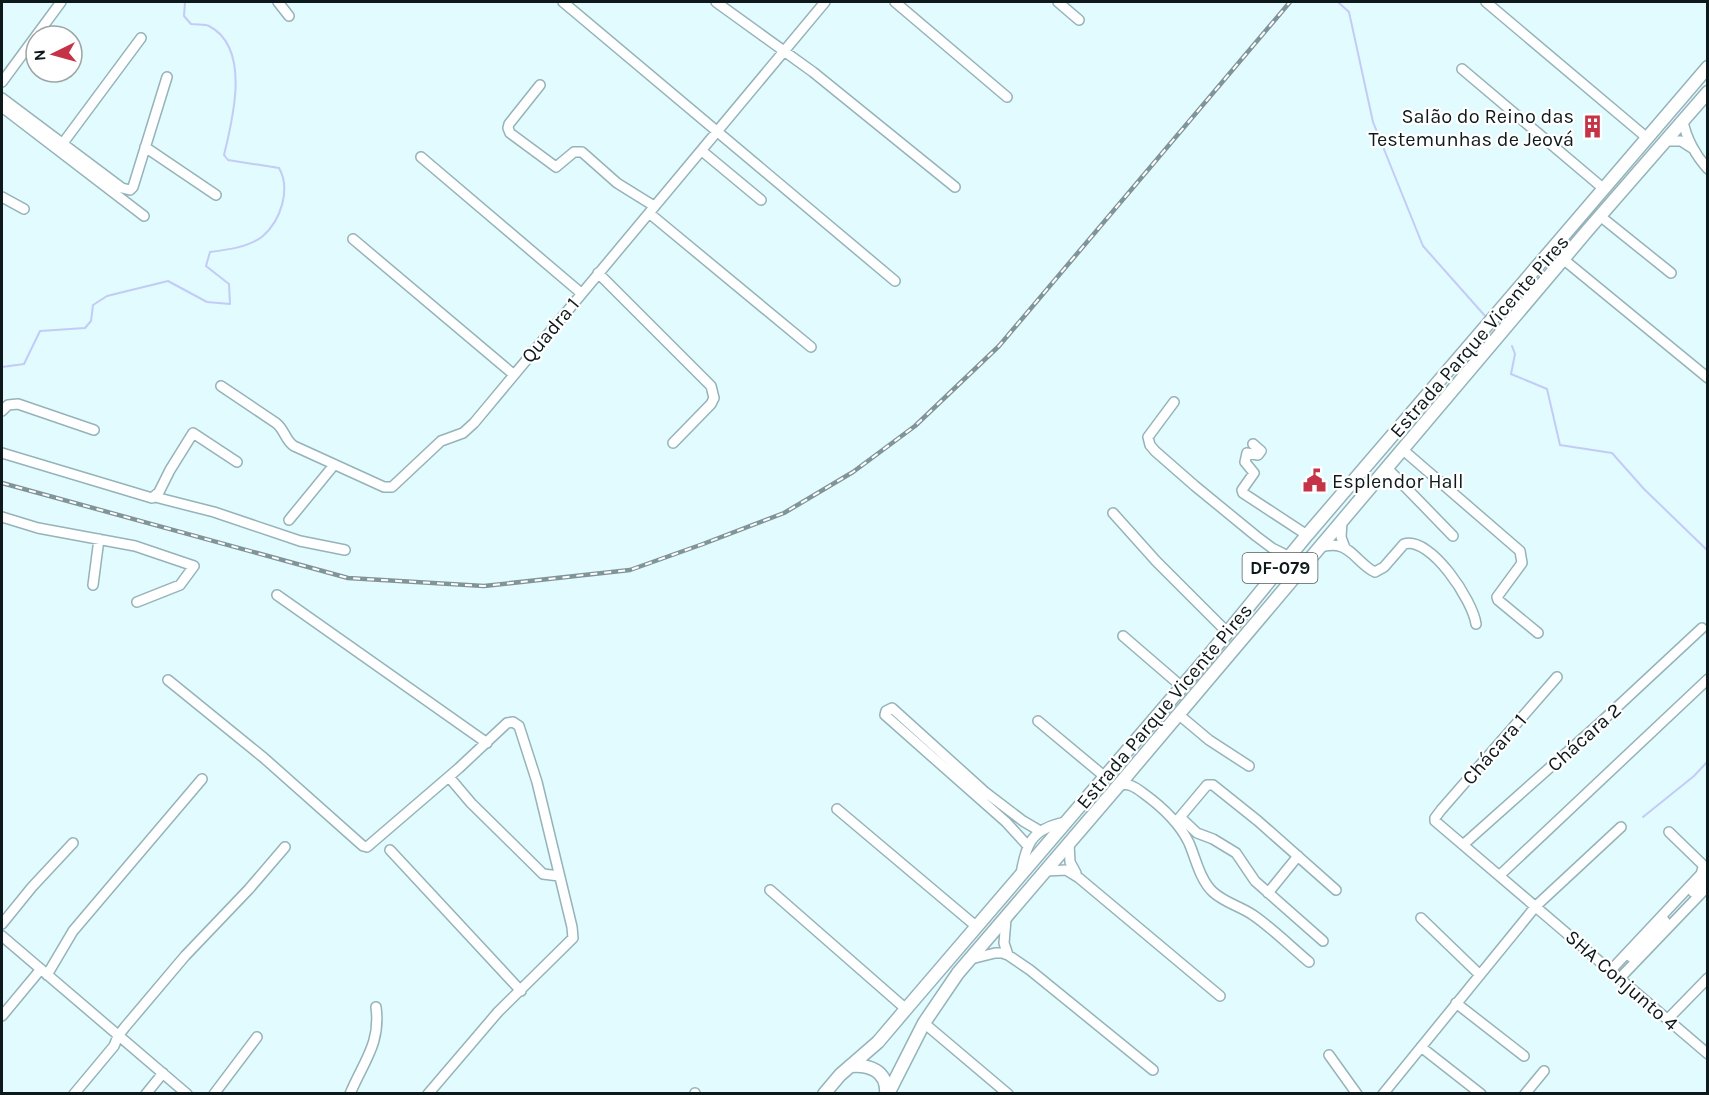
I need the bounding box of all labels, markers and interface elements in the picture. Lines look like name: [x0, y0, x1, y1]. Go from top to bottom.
north arrow: [24, 24, 84, 84]
text: N: [30, 49, 50, 62]
place label: Salão do Reino das Testemunhas de Jeová: [1368, 105, 1574, 151]
building icon: Salão do Reino das Testemunhas de Jeová: [1579, 114, 1605, 140]
street label: Estrada Parque Vicente Pires: [1385, 230, 1574, 442]
street label: Quadra 1: [517, 293, 584, 367]
public building icon: Esplendor Hall: [1301, 468, 1327, 494]
place label: Esplendor Hall: [1332, 470, 1464, 493]
road number: DF-079: [1242, 553, 1318, 583]
street label: Estrada Parque Vicente Pires: [1072, 599, 1257, 814]
street label: Chácara 2: [1543, 698, 1626, 776]
street label: Chácara 1: [1457, 709, 1531, 789]
street label: SHA Conjunto 4: [1561, 925, 1683, 1036]

